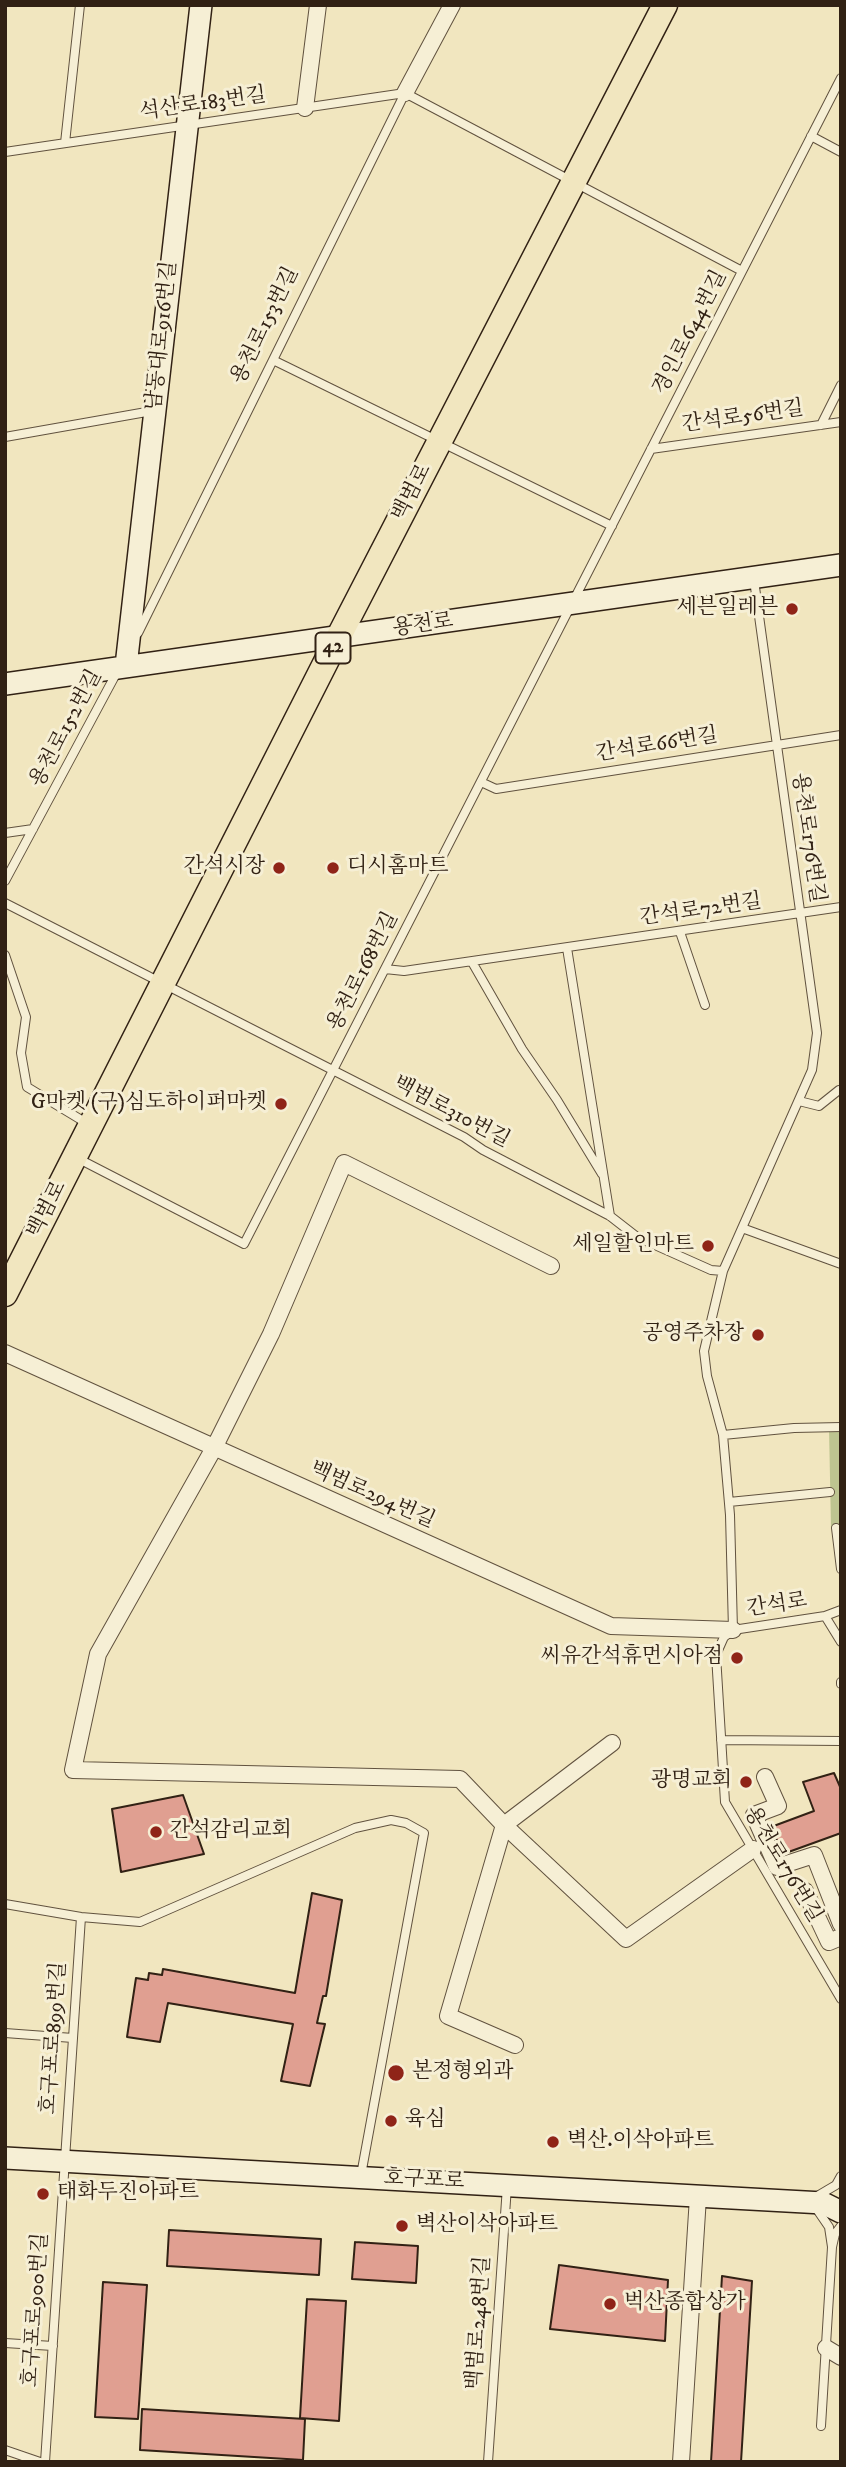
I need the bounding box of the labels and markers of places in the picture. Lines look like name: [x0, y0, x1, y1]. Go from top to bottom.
place label: 세븐일레븐: [677, 596, 778, 622]
marker: 세븐일레븐: [784, 601, 800, 617]
place label: 간석시장: [184, 855, 265, 881]
place label: 디시홈마트: [347, 855, 448, 881]
marker: 간석시장: [271, 860, 287, 876]
marker: 디시홈마트: [325, 860, 341, 876]
place label: G마켓 (구)심도하이퍼마켓: [31, 1091, 267, 1117]
marker: G마켓 (구)심도하이퍼마켓: [273, 1096, 289, 1112]
place label: 세일할인마트: [572, 1233, 694, 1259]
marker: 세일할인마트: [700, 1238, 716, 1254]
place label: 공영주차장: [643, 1322, 744, 1348]
marker: 공영주차장: [750, 1327, 766, 1343]
place label: 씨유간석휴먼시아점: [540, 1645, 723, 1671]
marker: 씨유간석휴먼시아점: [729, 1650, 745, 1666]
place label: 광명교회: [651, 1769, 732, 1795]
marker: 광명교회: [738, 1774, 754, 1790]
place label: 간석감리교회: [170, 1819, 292, 1845]
marker: 간석감리교회: [148, 1824, 164, 1840]
place label: 본정형외과: [412, 2060, 513, 2086]
marker: 본정형외과: [386, 2063, 406, 2083]
place label: 육심: [405, 2108, 446, 2134]
marker: 육심: [383, 2113, 399, 2129]
place label: 벽산.이삭아파트: [567, 2129, 714, 2155]
marker: 벽산.이삭아파트: [545, 2134, 561, 2150]
place label: 태화두진아파트: [57, 2181, 199, 2207]
marker: 태화두진아파트: [35, 2186, 51, 2202]
place label: 벽산이삭아파트: [416, 2213, 558, 2239]
marker: 벽산이삭아파트: [394, 2218, 410, 2234]
place label: 벅산종합상가: [624, 2291, 746, 2317]
marker: 벅산종합상가: [602, 2296, 618, 2312]

